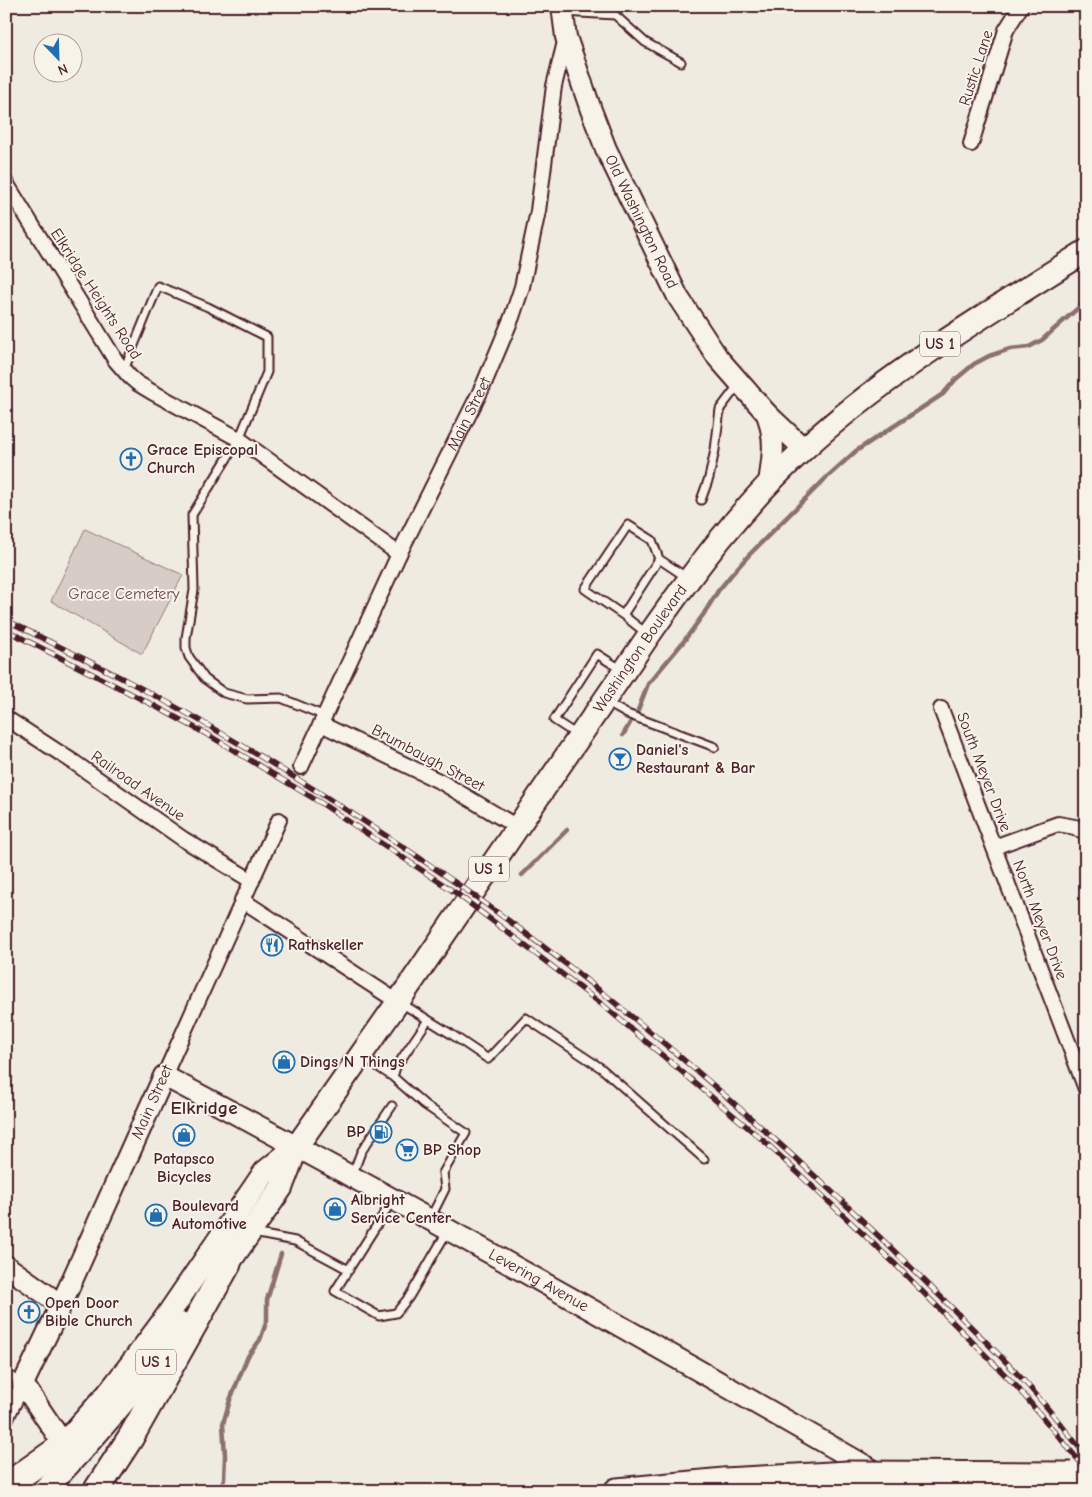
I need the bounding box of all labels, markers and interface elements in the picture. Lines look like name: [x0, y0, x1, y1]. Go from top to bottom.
street label: Rustic Lane: [955, 28, 997, 108]
north arrow: [32, 32, 82, 82]
text: N: [55, 60, 70, 79]
street label: Old Washington Road: [601, 152, 681, 291]
street label: Elkridge Heights Road: [47, 225, 145, 363]
road number: US 1: [920, 332, 960, 356]
street label: Main Street: [443, 374, 495, 454]
place label: Grace Episcopal Church: [147, 441, 258, 477]
church icon: Grace Episcopal Church: [119, 447, 143, 471]
street label: Washington Boulevard: [590, 581, 691, 716]
park label: Grace Cemetery: [68, 585, 181, 603]
street label: South Meyer Drive: [953, 710, 1015, 834]
street label: Brumbaugh Street: [369, 721, 488, 796]
place label: Daniel's Restaurant & Bar: [636, 741, 756, 777]
street label: Railroad Avenue: [88, 747, 188, 825]
bar icon: Daniel's Restaurant & Bar: [608, 747, 632, 771]
road number: US 1: [469, 856, 509, 882]
street label: North Meyer Drive: [1009, 858, 1071, 982]
restaurant icon: Rathskeller: [260, 933, 284, 957]
place label: Rathskeller: [288, 936, 364, 954]
shop icon: Dings N Things: [272, 1050, 296, 1074]
place label: Dings N Things: [300, 1053, 405, 1071]
street label: Main Street: [128, 1062, 177, 1142]
district label: Elkridge: [171, 1097, 237, 1119]
fuel station icon: BP: [369, 1120, 393, 1144]
shop icon: Patapsco Bicycles: [172, 1123, 196, 1147]
place label: BP: [346, 1123, 365, 1141]
supermarket icon: BP Shop: [395, 1138, 419, 1162]
place label: BP Shop: [423, 1141, 481, 1159]
place label: Patapsco Bicycles: [154, 1150, 214, 1186]
place label: Albright Service Center: [351, 1191, 452, 1227]
place label: Boulevard Automotive: [172, 1197, 247, 1233]
shop icon: Albright Service Center: [323, 1197, 347, 1221]
shop icon: Boulevard Automotive: [144, 1203, 168, 1227]
street label: Levering Avenue: [486, 1245, 592, 1315]
place label: Open Door Bible Church: [45, 1294, 133, 1330]
church icon: Open Door Bible Church: [17, 1300, 41, 1324]
road number: US 1: [136, 1350, 176, 1374]

